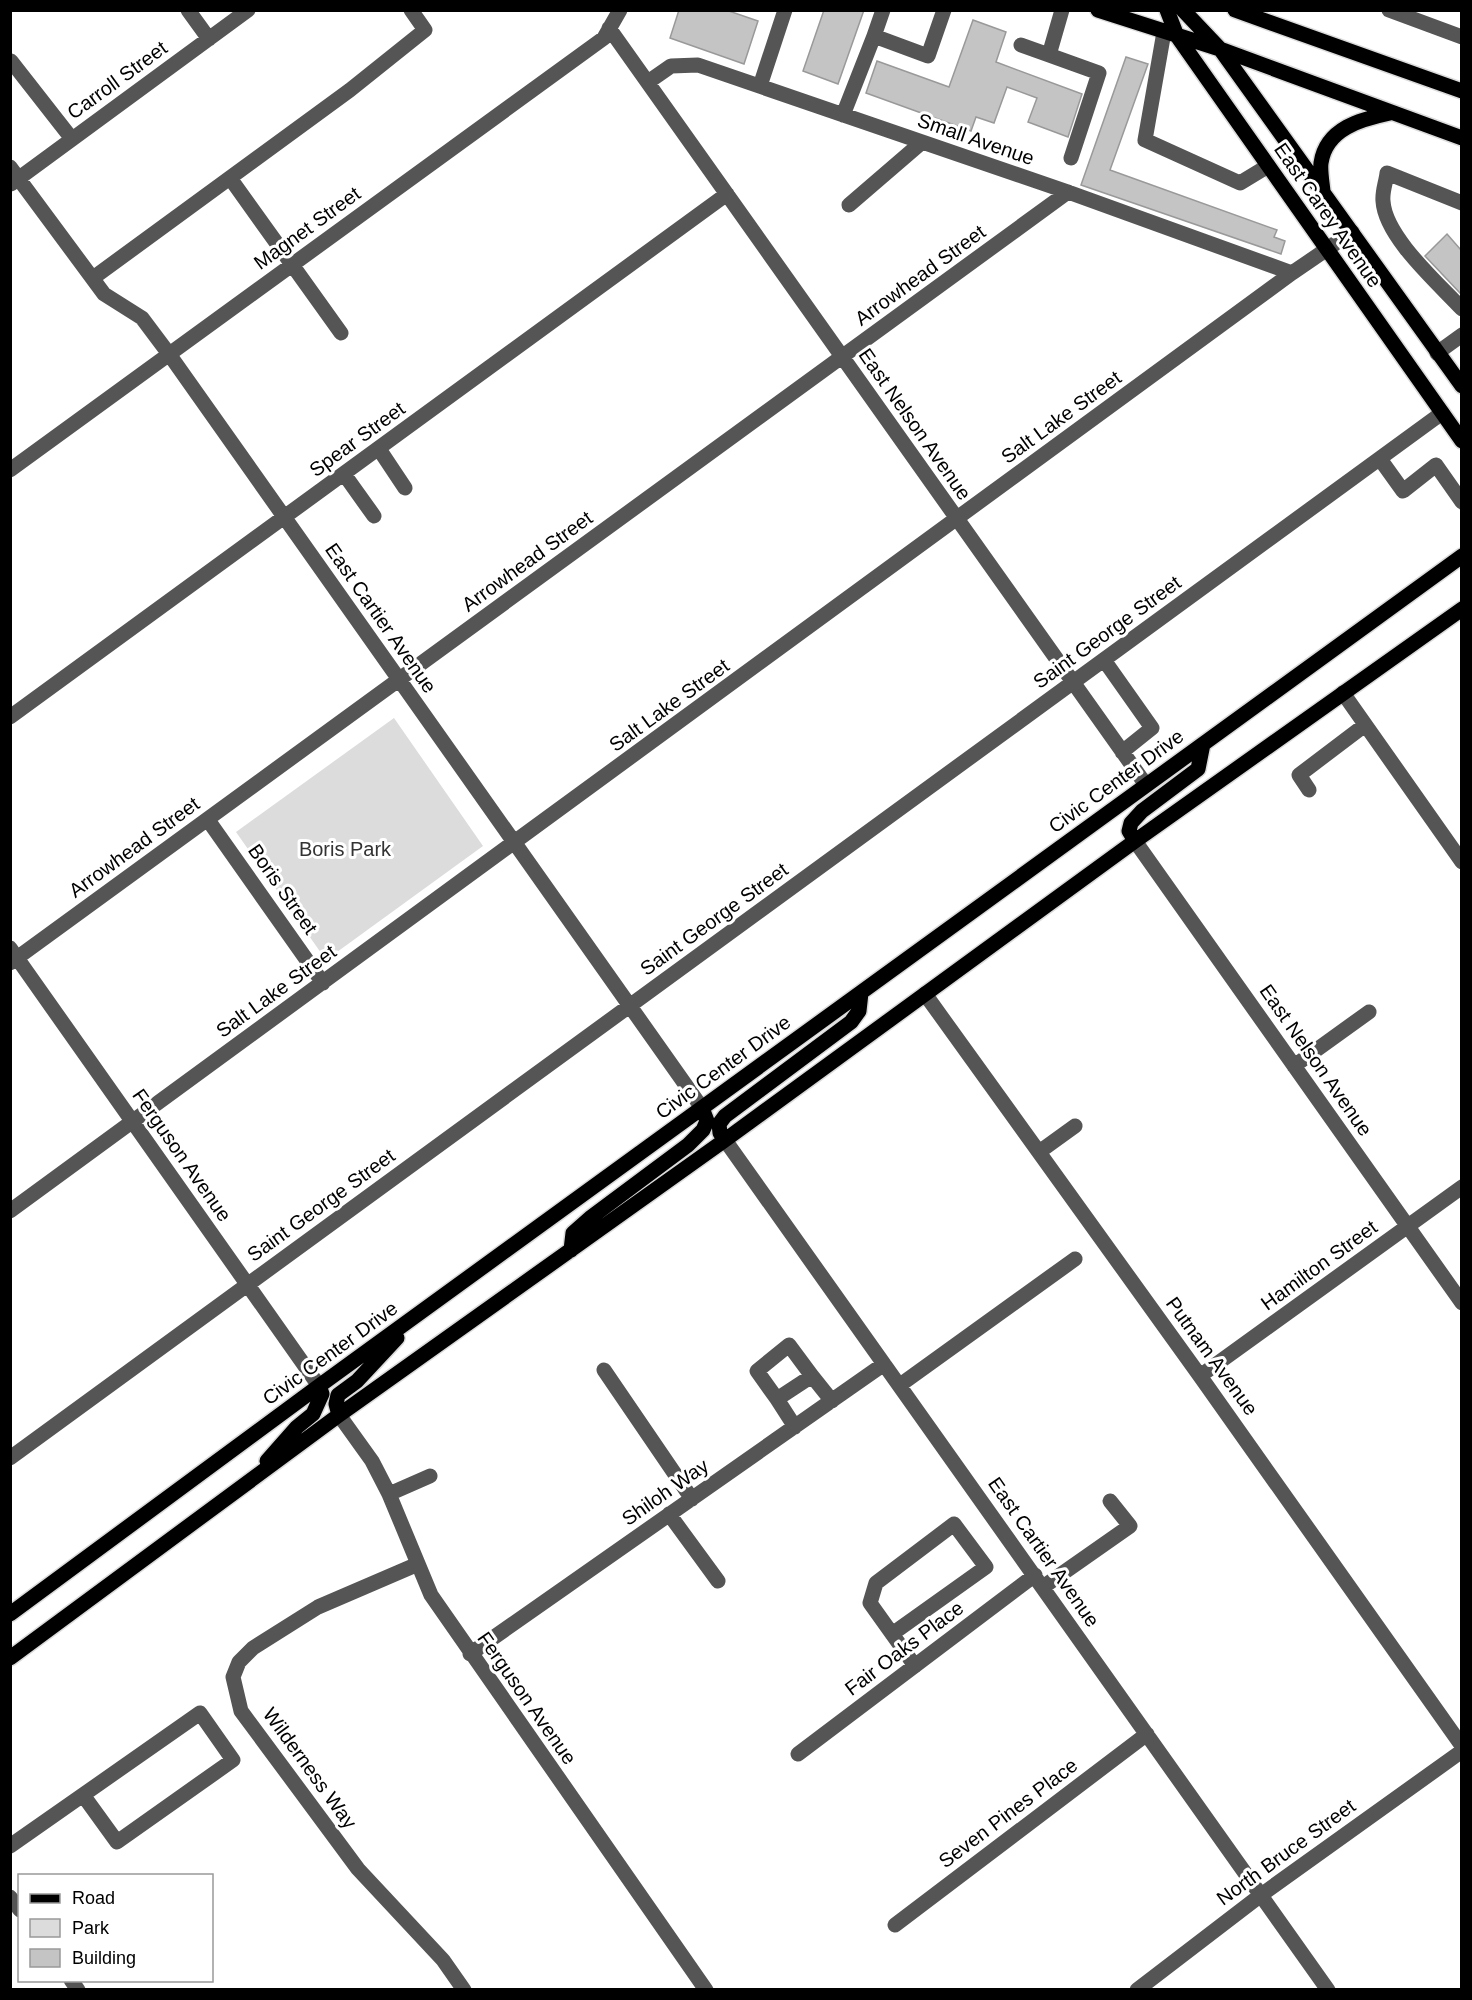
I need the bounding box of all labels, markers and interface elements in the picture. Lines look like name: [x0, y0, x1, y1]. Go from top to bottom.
street label: Carroll Street: [63, 36, 171, 124]
street label: Small Avenue: [915, 109, 1037, 169]
street label: East Carey Avenue: [1270, 139, 1386, 291]
street label: Magnet Street: [250, 182, 365, 274]
street label: Arrowhead Street: [851, 220, 990, 330]
street label: East Nelson Avenue: [854, 344, 976, 504]
street label: Salt Lake Street: [997, 366, 1125, 468]
street label: Spear Street: [305, 397, 409, 481]
street label: Arrowhead Street: [458, 506, 597, 616]
street label: East Cartier Avenue: [321, 539, 441, 697]
street label: Saint George Street: [1029, 571, 1185, 693]
street label: Salt Lake Street: [605, 654, 733, 756]
street label: Civic Center Drive: [1044, 725, 1188, 837]
street label: Arrowhead Street: [65, 792, 204, 902]
park label: Boris Park: [299, 838, 392, 860]
street label: Boris Street: [244, 840, 322, 938]
street label: Saint George Street: [636, 858, 792, 980]
street label: Salt Lake Street: [212, 940, 340, 1042]
street label: East Nelson Avenue: [1255, 980, 1377, 1140]
street label: Civic Center Drive: [651, 1011, 795, 1123]
street label: Ferguson Avenue: [128, 1085, 236, 1225]
street label: Saint George Street: [243, 1144, 399, 1266]
street label: Hamilton Street: [1257, 1215, 1382, 1314]
street label: Putnam Avenue: [1162, 1293, 1262, 1419]
street label: Civic Center Drive: [258, 1297, 402, 1409]
street label: Shiloh Way: [618, 1454, 712, 1530]
street label: East Cartier Avenue: [984, 1473, 1104, 1631]
street label: Fair Oaks Place: [841, 1596, 967, 1700]
street label: Ferguson Avenue: [473, 1628, 581, 1768]
street label: Wilderness Way: [259, 1703, 361, 1833]
street label: Seven Pines Place: [934, 1754, 1082, 1872]
street label: North Bruce Street: [1213, 1794, 1360, 1910]
legend: [18, 1874, 213, 1982]
text: Road: [72, 1888, 115, 1908]
text: Park: [72, 1918, 110, 1938]
text: Building: [72, 1948, 136, 1968]

